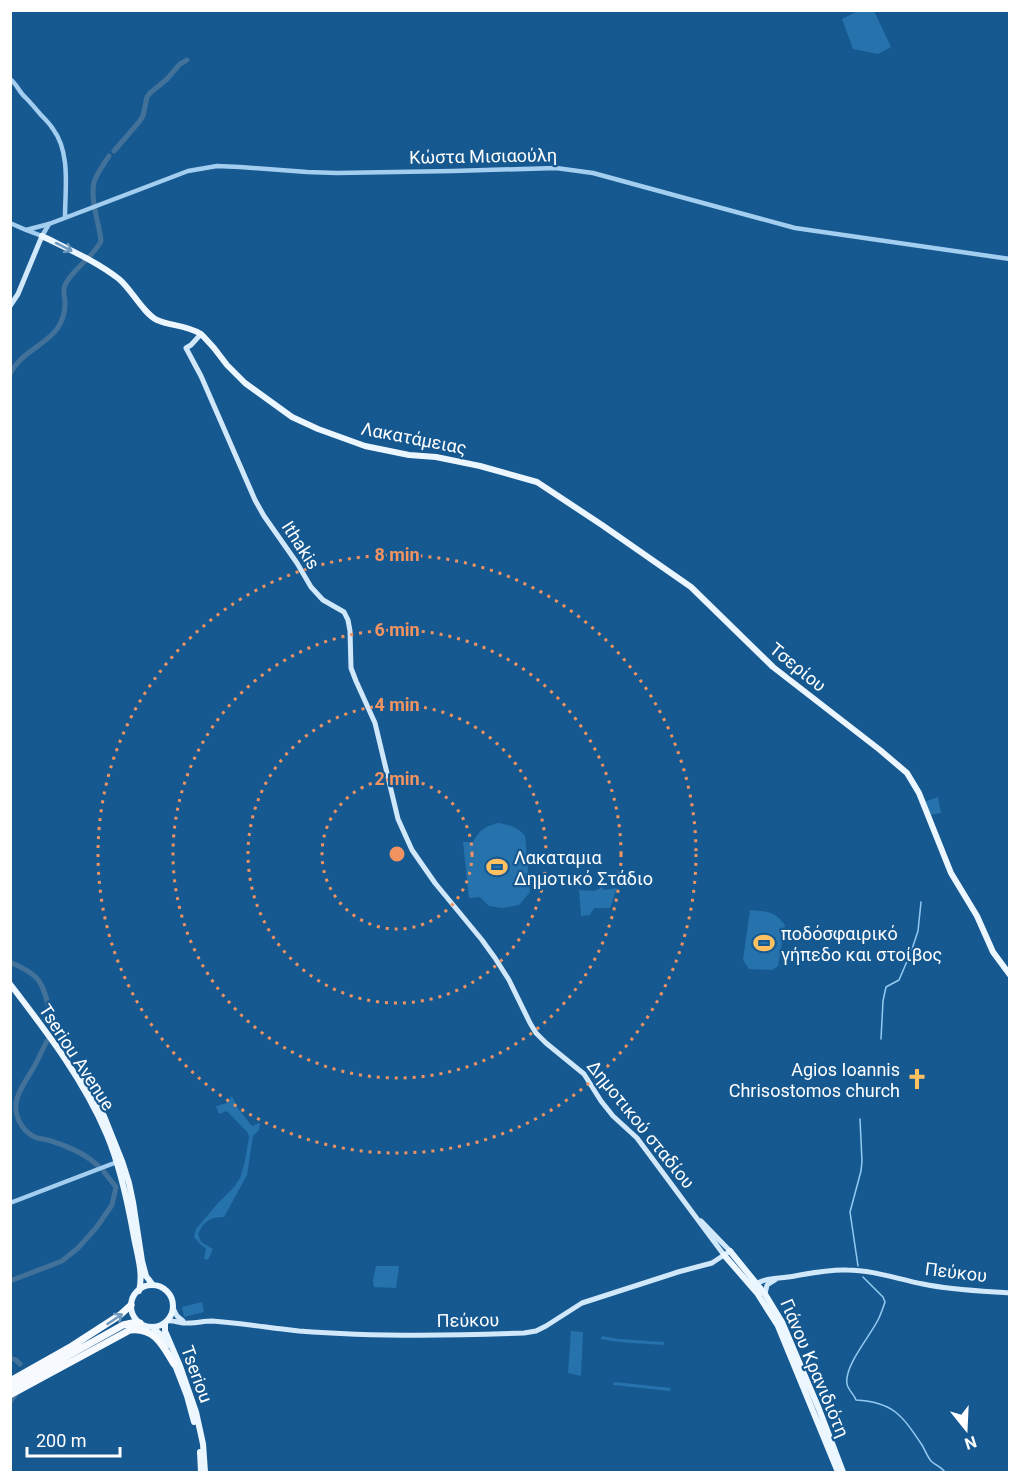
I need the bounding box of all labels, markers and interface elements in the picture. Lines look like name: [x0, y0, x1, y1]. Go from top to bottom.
street label: Κώστα Μισιαούλη: [409, 144, 557, 168]
one-way arrow: [55, 242, 73, 254]
street label: Λακατάμειας: [359, 417, 469, 459]
street label: Ithakis: [278, 517, 324, 573]
text: 8 min: [374, 544, 420, 565]
text: 6 min: [374, 619, 420, 640]
street label: Τσερίου: [766, 638, 830, 696]
text: 4 min: [374, 694, 420, 715]
text: 2 min: [374, 768, 420, 789]
centre of rings: [387, 844, 407, 864]
place label: Λακαταμια Δημοτικό Στάδιο: [514, 847, 653, 889]
sports icon: Λακαταμια Δημοτικό Στάδιο: [485, 855, 509, 879]
place label: ποδόσφαιρικό γήπεδο και στοίβος: [781, 923, 942, 965]
sports icon: ποδόσφαιρικό γήπεδο και στοίβος: [752, 931, 776, 955]
street label: Tseriou Avenue: [35, 1000, 119, 1114]
street label: Δημοτικού σταδίου: [583, 1056, 699, 1192]
place label: Agios Ioannis Chrisostomos church: [729, 1059, 900, 1101]
church icon: Agios Ioannis Chrisostomos church: [905, 1067, 929, 1091]
street label: Πεύκου: [924, 1258, 988, 1286]
street label: Γιάνου Κρανιδιότη: [776, 1296, 854, 1440]
street label: Πεύκου: [437, 1309, 499, 1331]
one-way arrow: [106, 1312, 123, 1325]
street label: Tseriou: [177, 1343, 217, 1405]
north arrow: [936, 1399, 996, 1459]
scale bar: [27, 1420, 120, 1458]
text: 200 m: [36, 1430, 87, 1451]
text: N: [962, 1432, 979, 1454]

